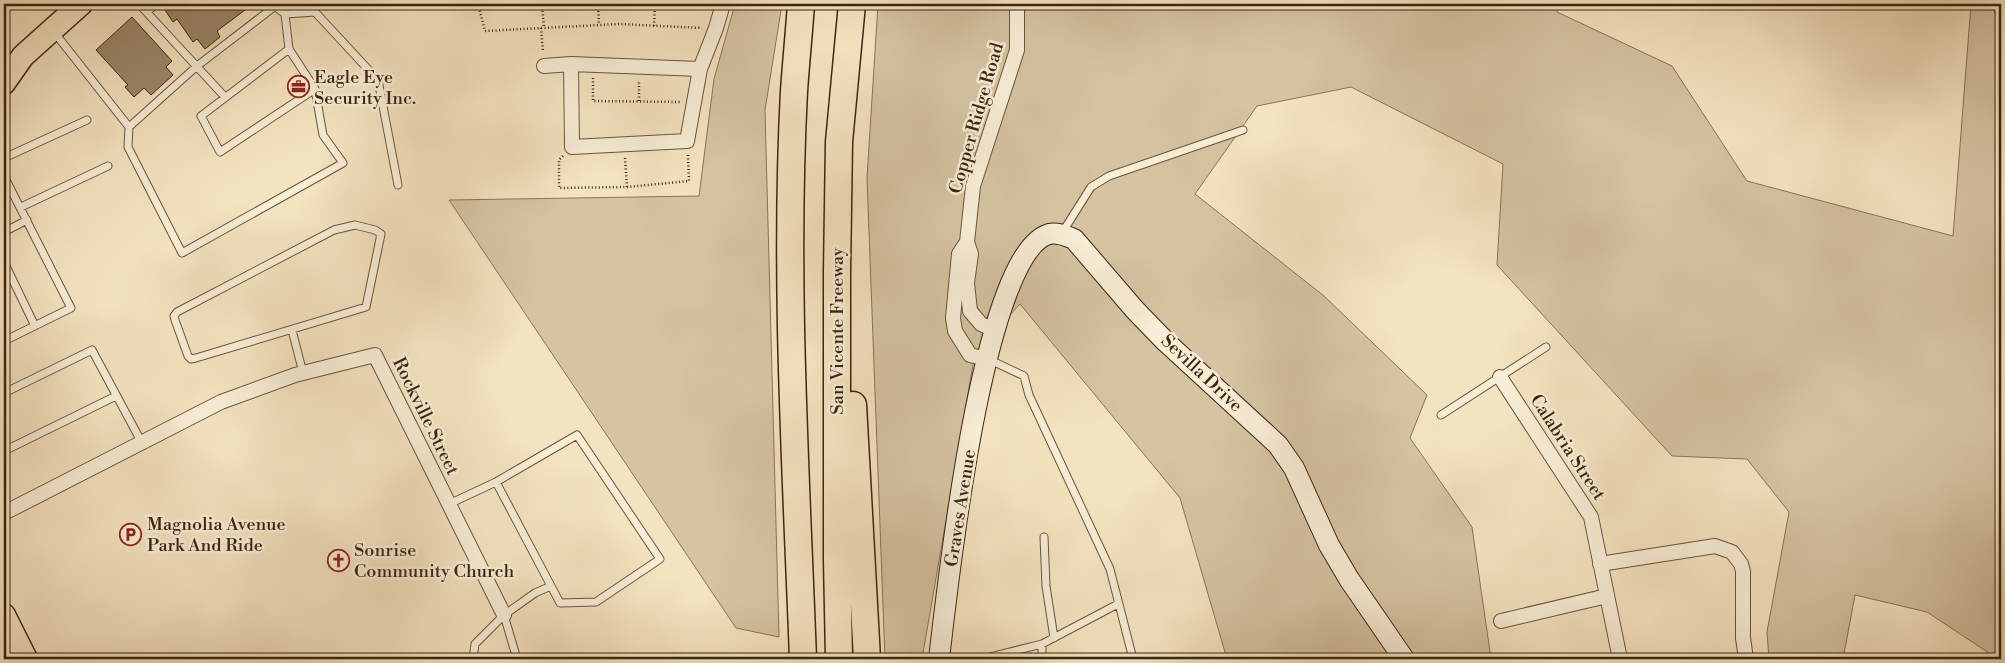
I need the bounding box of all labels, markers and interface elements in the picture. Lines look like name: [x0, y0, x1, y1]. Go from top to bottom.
street label: Copper Ridge Road: [944, 39, 1009, 196]
place label: Eagle Eye Security Inc.: [314, 66, 416, 110]
office icon: Eagle Eye Security Inc.: [286, 75, 310, 99]
street label: San Vicente Freeway: [826, 247, 849, 415]
street label: Sevilla Drive: [1156, 330, 1247, 417]
street label: Rockville Street: [387, 354, 464, 479]
street label: Calabria Street: [1525, 390, 1611, 505]
street label: Graves Avenue: [940, 448, 981, 568]
place label: Magnolia Avenue Park And Ride: [147, 513, 286, 557]
parking icon: Magnolia Avenue Park And Ride: [119, 522, 143, 546]
place label: Sonrise Community Church: [354, 539, 514, 583]
church icon: Sonrise Community Church: [326, 548, 350, 572]

